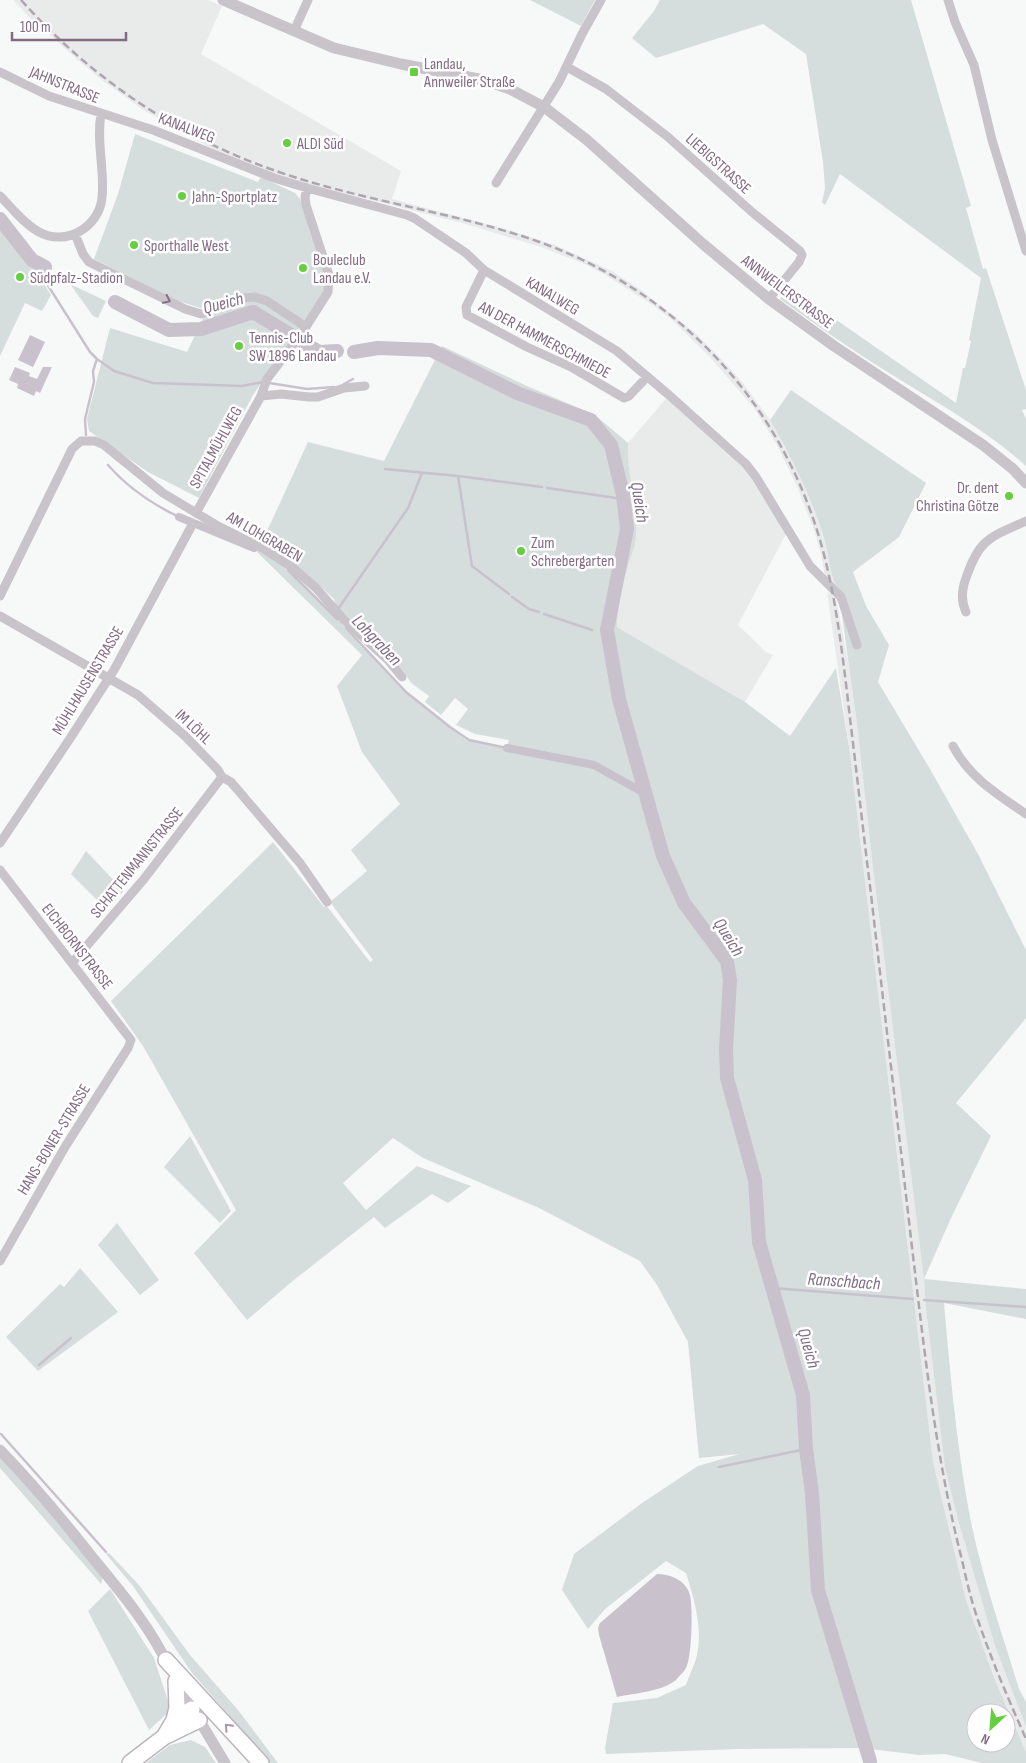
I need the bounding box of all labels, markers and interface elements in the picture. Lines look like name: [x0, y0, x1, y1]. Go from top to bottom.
scale bar: [12, 10, 126, 42]
text: 100 m: [20, 18, 51, 37]
place label: Landau, Annweiler Straße: [423, 55, 515, 92]
street label: JAHNSTRASSE: [26, 62, 102, 108]
marker: Landau, Annweiler Straße: [408, 66, 420, 78]
street label: KANALWEG: [155, 109, 218, 148]
street label: LIEBIGSTRASSE: [681, 130, 755, 198]
place label: ALDI Süd: [296, 135, 344, 154]
marker: ALDI Süd: [281, 137, 293, 149]
place label: Jahn-Sportplatz: [191, 188, 277, 207]
marker: Jahn-Sportplatz: [176, 190, 188, 202]
place label: Sporthalle West: [144, 237, 229, 256]
marker: Sporthalle West: [128, 239, 140, 251]
place label: Bouleclub Landau e.V.: [313, 251, 371, 288]
street label: ANNWEILERSTRASSE: [736, 251, 837, 333]
marker: Bouleclub Landau e.V.: [297, 262, 309, 274]
place label: Südpfalz-Stadion: [30, 269, 123, 288]
marker: Südpfalz-Stadion: [14, 271, 26, 283]
street label: KANALWEG: [522, 273, 583, 320]
water label: Queich: [201, 288, 246, 319]
one-way arrow: [162, 294, 171, 304]
street label: AN DER HAMMERSCHMIEDE: [474, 297, 613, 383]
place label: Tennis-Club SW 1896 Landau: [249, 329, 337, 366]
marker: Tennis-Club SW 1896 Landau: [233, 340, 245, 352]
street label: SPITALMÜHLWEG: [186, 403, 247, 492]
place label: Dr. dent Christina Götze: [916, 479, 999, 516]
water label: Queich: [626, 480, 653, 524]
marker: Dr. dent Christina Götze: [1003, 490, 1015, 502]
street label: AM LOHGRABEN: [222, 507, 306, 567]
place label: Zum Schrebergarten: [531, 534, 614, 571]
marker: Zum Schrebergarten: [515, 545, 527, 557]
water label: Lohgraben: [347, 611, 406, 670]
street label: MÜHLHAUSENSTRASSE: [48, 623, 128, 738]
street label: IM LÖHL: [171, 706, 215, 749]
street label: SCHATTENMANNSTRASSE: [87, 804, 188, 922]
street label: EICHBORNSTRASSE: [37, 900, 116, 994]
water label: Queich: [709, 914, 749, 961]
street label: HANS-BONER-STRASSE: [14, 1081, 95, 1199]
water label: Ranschbach: [807, 1268, 881, 1295]
water label: Queich: [793, 1326, 824, 1371]
north arrow: [966, 1703, 1016, 1753]
one-way arrow: [225, 1724, 234, 1733]
text: N: [978, 1730, 993, 1749]

